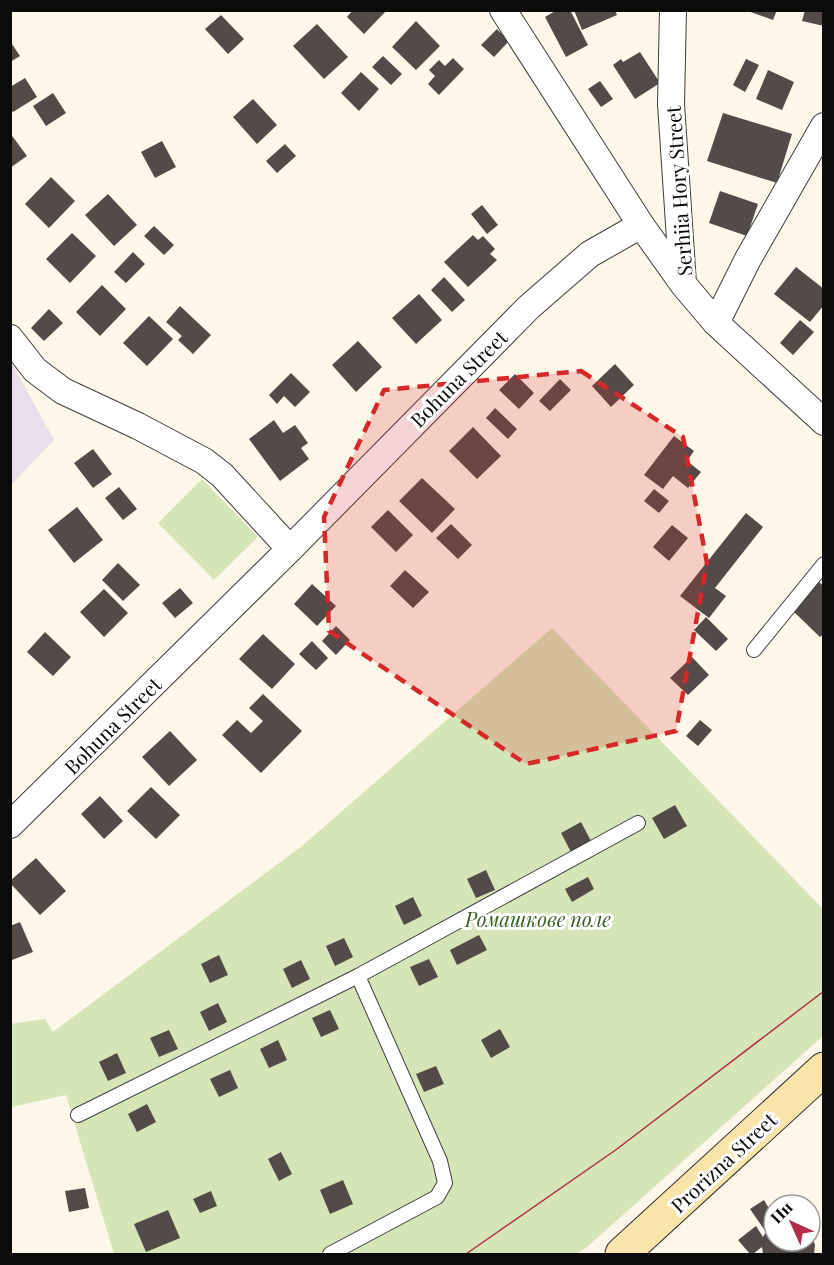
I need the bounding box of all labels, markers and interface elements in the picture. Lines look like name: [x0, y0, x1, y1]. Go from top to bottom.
street label: Serhiia Hory Street: [659, 104, 697, 277]
street label: Bohuna Street: [404, 323, 513, 432]
street label: Bohuna Street: [58, 670, 167, 779]
park label: Ромашкове поле: [464, 905, 611, 932]
street label: Prorizna Street: [664, 1105, 783, 1218]
north arrow: [762, 1193, 822, 1253]
text: Пн: [765, 1196, 797, 1228]

